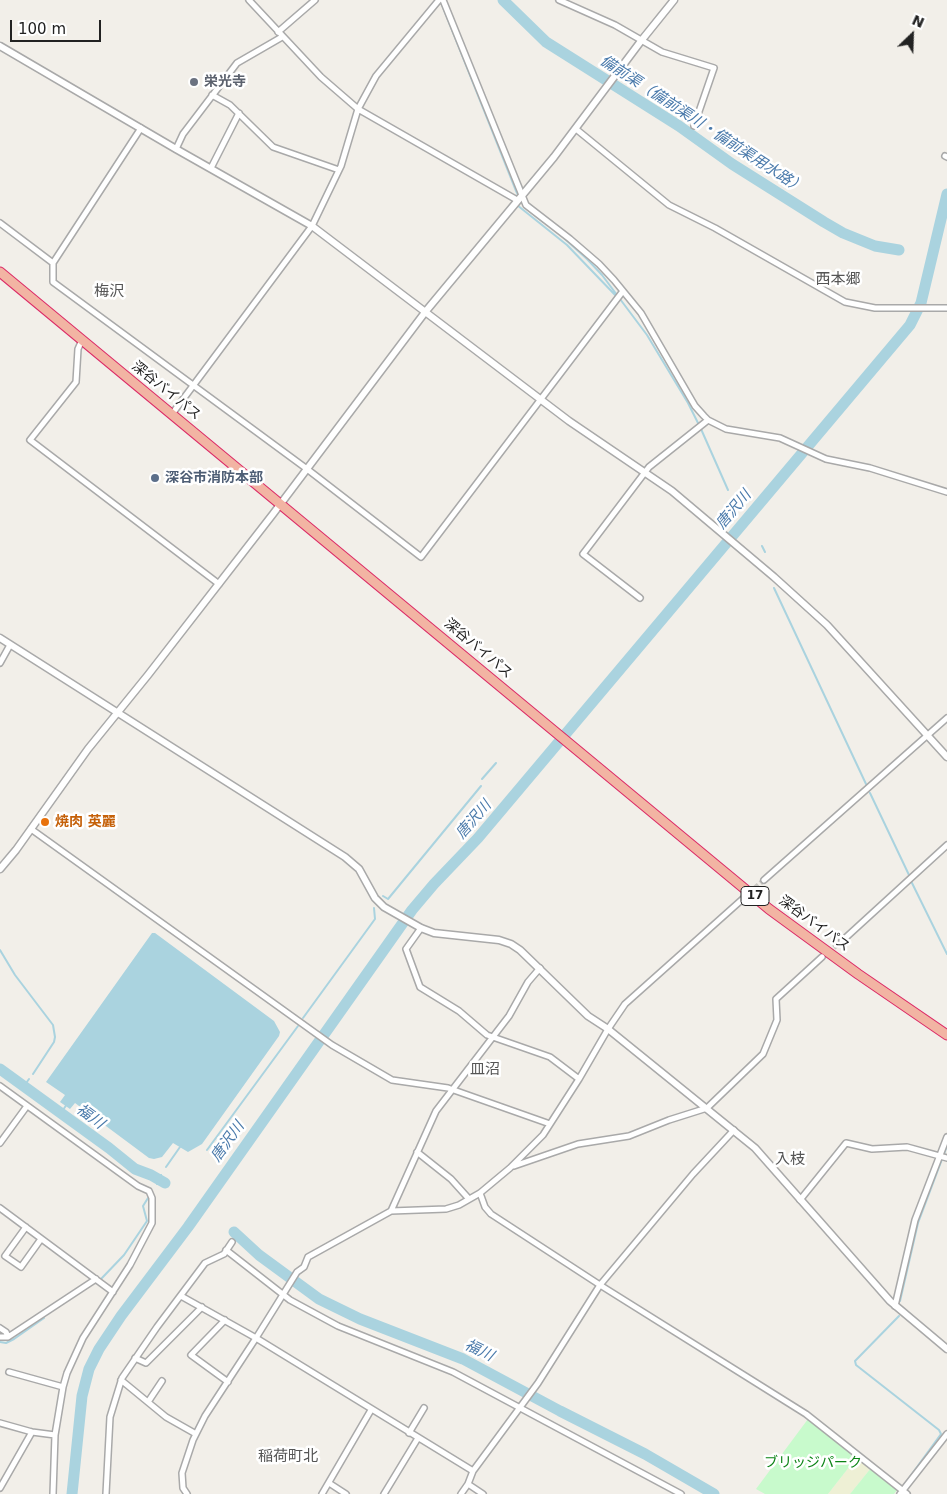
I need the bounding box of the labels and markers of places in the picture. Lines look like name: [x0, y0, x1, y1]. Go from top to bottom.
place label: 栄光寺: [204, 74, 246, 90]
marker: 栄光寺: [188, 76, 200, 88]
place label: 深谷市消防本部: [165, 470, 263, 486]
marker: 深谷市消防本部: [149, 472, 161, 484]
place label: 焼肉 英麗: [55, 814, 116, 830]
marker: 焼肉 英麗: [39, 816, 51, 828]

